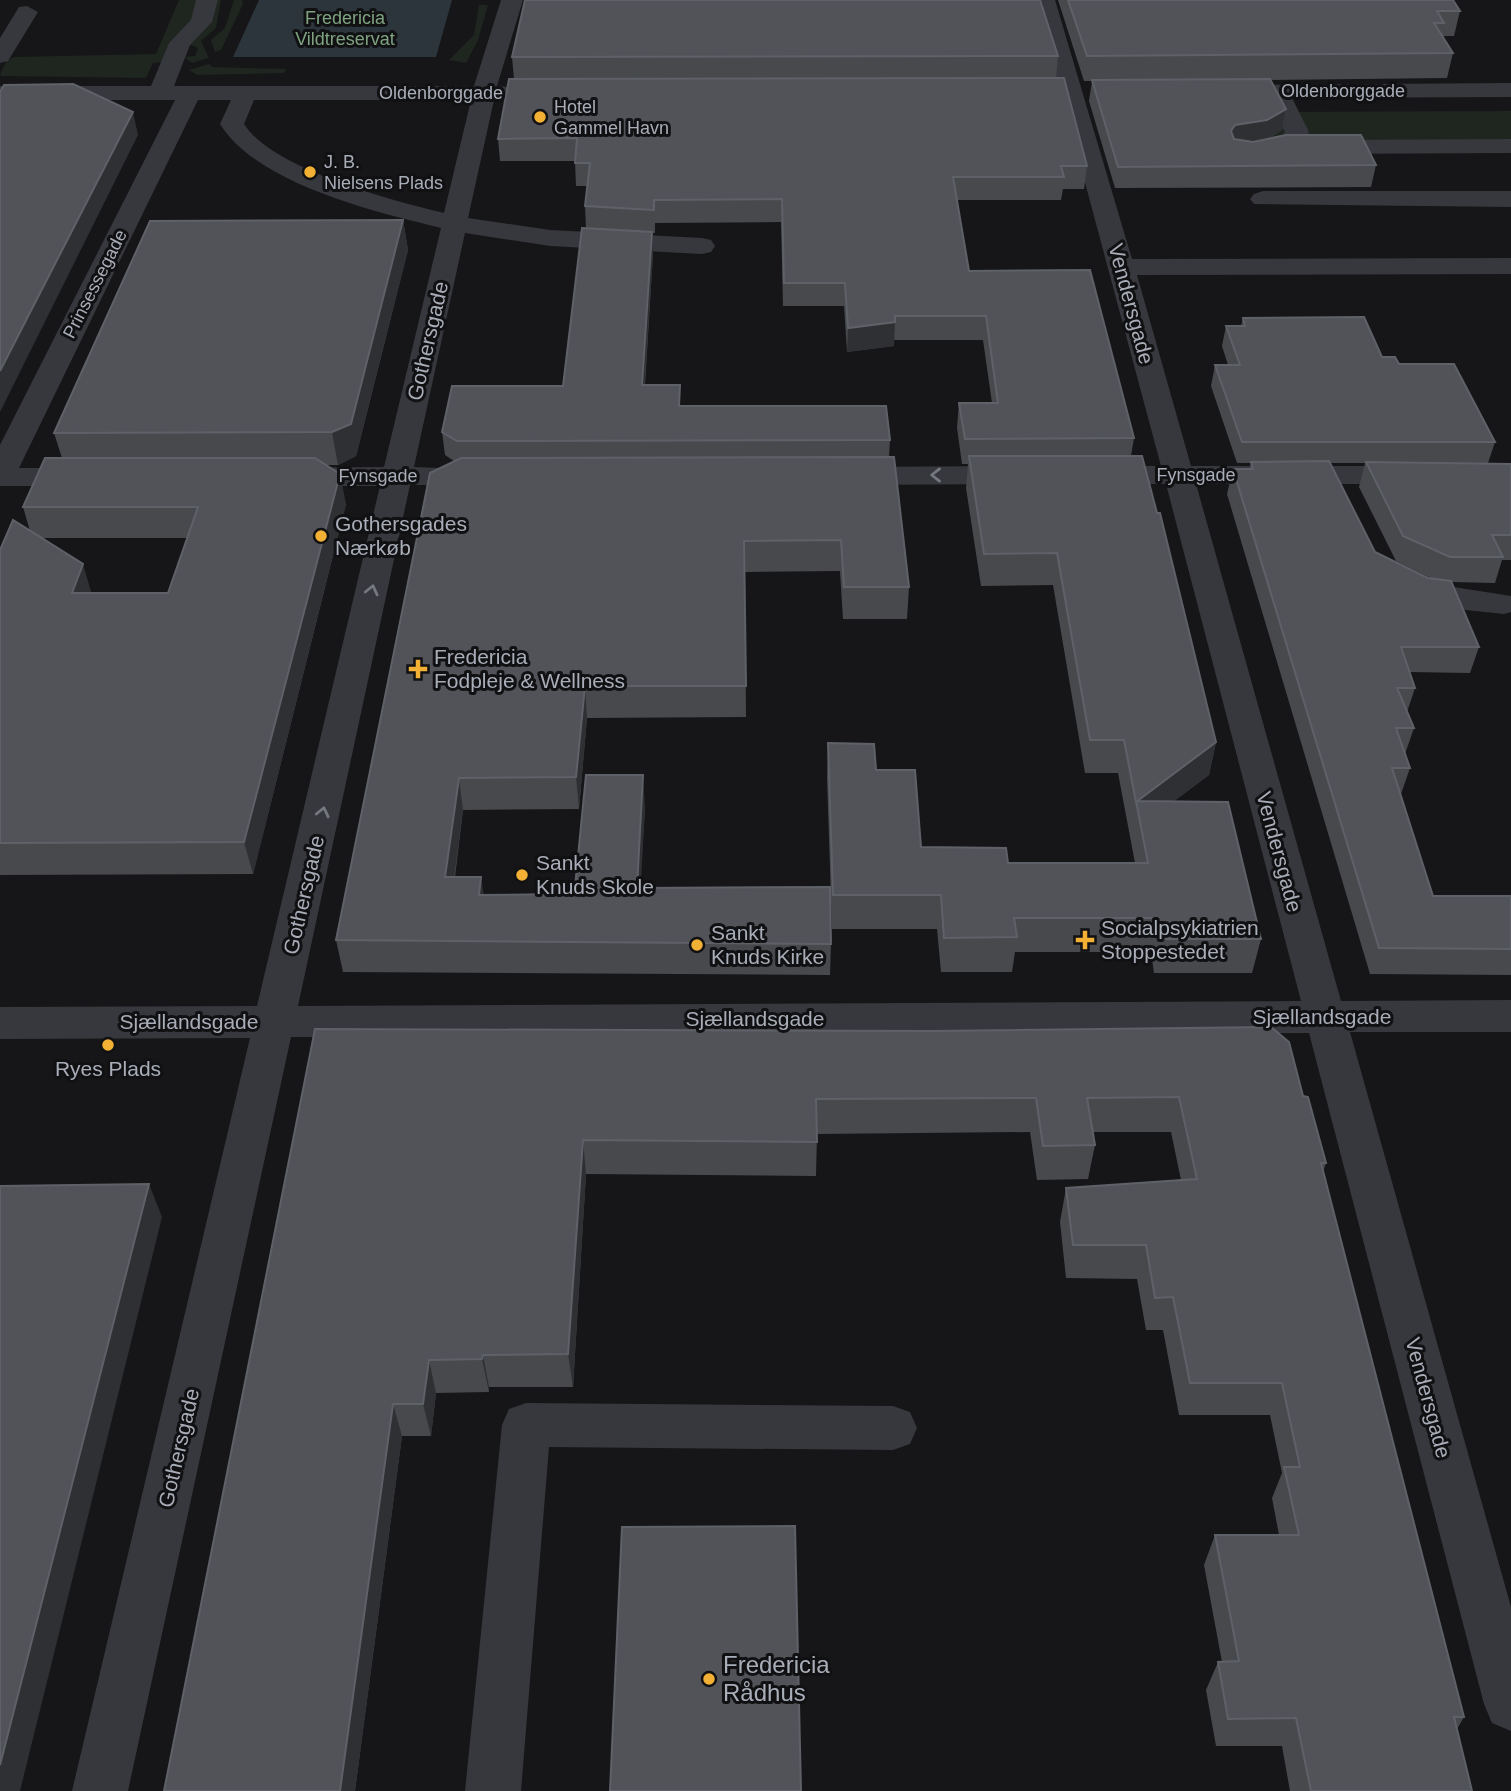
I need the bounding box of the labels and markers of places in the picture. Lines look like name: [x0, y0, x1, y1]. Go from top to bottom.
place label: Hotel Gammel Havn: [554, 97, 669, 138]
marker: Hotel Gammel Havn: [532, 109, 548, 125]
place label: J. B. Nielsens Plads: [324, 152, 443, 193]
marker: J. B. Nielsens Plads: [302, 164, 318, 180]
place label: Gothersgades Nærkøb: [335, 512, 467, 559]
marker: Gothersgades Nærkøb: [313, 528, 329, 544]
place label: Fredericia Fodpleje & Wellness: [434, 645, 625, 692]
marker: Fredericia Fodpleje & Wellness: [408, 659, 428, 679]
place label: Sankt Knuds Skole: [536, 851, 654, 898]
marker: Sankt Knuds Skole: [514, 867, 530, 883]
place label: Socialpsykiatrien Stoppestedet: [1101, 916, 1259, 963]
place label: Sankt Knuds Kirke: [711, 921, 824, 968]
marker: Socialpsykiatrien Stoppestedet: [1075, 930, 1095, 950]
marker: Sankt Knuds Kirke: [689, 937, 705, 953]
marker: Ryes Plads: [100, 1037, 116, 1053]
place label: Ryes Plads: [55, 1057, 161, 1080]
place label: Fredericia Rådhus: [723, 1651, 830, 1706]
marker: Fredericia Rådhus: [701, 1671, 717, 1687]

